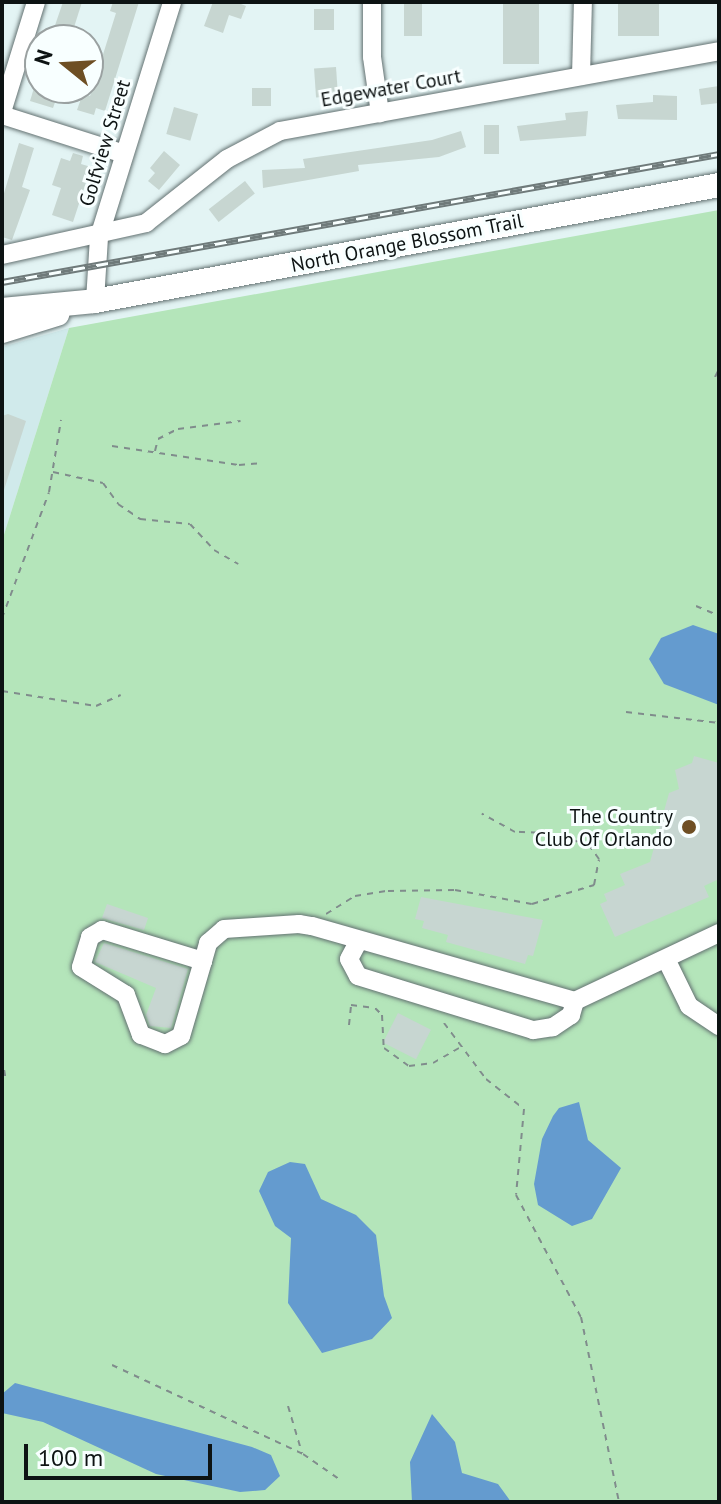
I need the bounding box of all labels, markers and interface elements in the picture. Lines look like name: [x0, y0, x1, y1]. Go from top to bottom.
north arrow: [24, 24, 104, 104]
text: N: [28, 46, 59, 68]
street label: Edgewater Court: [319, 64, 463, 112]
street label: Golfview Street: [74, 77, 136, 209]
street label: North Orange Blossom Trail: [289, 209, 525, 277]
place label: The Country Club Of Orlando: [535, 804, 673, 851]
marker: The Country Club Of Orlando: [680, 818, 698, 836]
scale bar: [28, 1428, 216, 1478]
text: 100 m: [38, 1442, 103, 1473]

